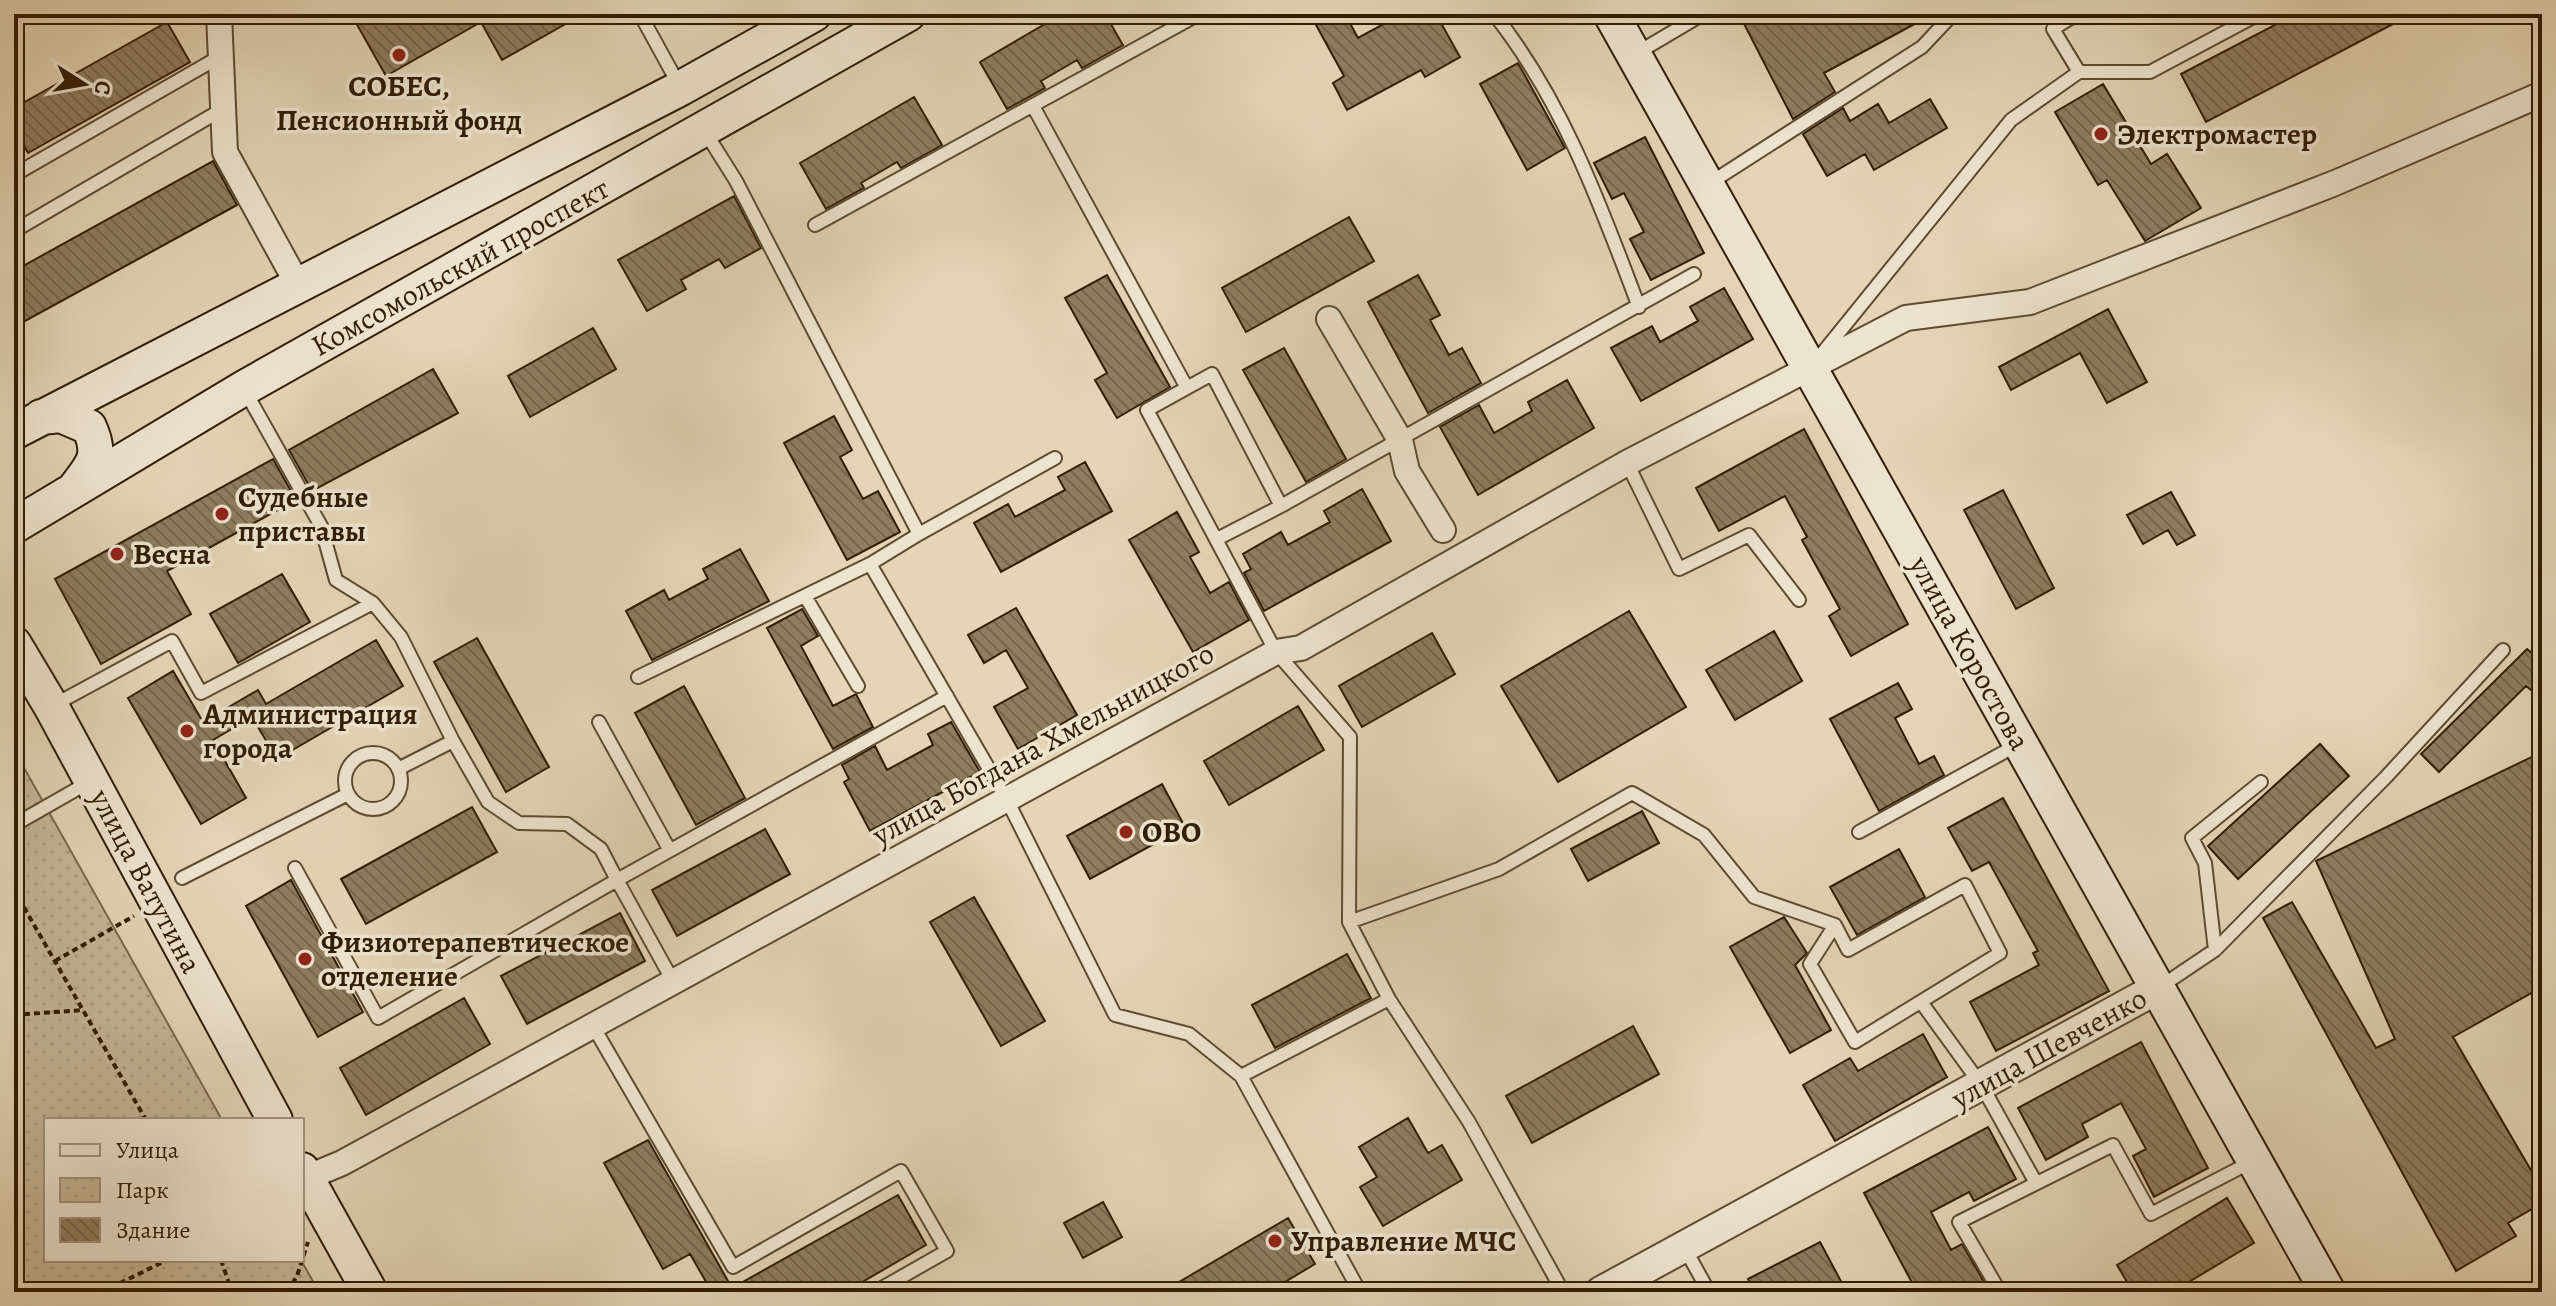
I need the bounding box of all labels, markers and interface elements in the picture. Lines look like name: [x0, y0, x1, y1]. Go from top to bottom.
north arrow: [44, 44, 124, 124]
marker: СОБЕС, Пенсионный фонд: [390, 46, 408, 64]
place label: СОБЕС, Пенсионный фонд: [276, 66, 522, 140]
text: С: [87, 78, 119, 97]
place label: Электромастер: [2117, 114, 2317, 154]
marker: Электромастер: [2092, 125, 2110, 143]
street label: Комсомольский проспект: [304, 168, 616, 366]
place label: Судебные приставы: [238, 477, 368, 551]
marker: Судебные приставы: [213, 505, 231, 523]
place label: Весна: [133, 534, 211, 574]
marker: Весна: [108, 545, 126, 563]
street label: улица Коростова: [1900, 548, 2040, 758]
street label: улица Богдана Хмельницкого: [864, 633, 1221, 855]
place label: Администрация города: [202, 694, 418, 768]
marker: Администрация города: [178, 722, 196, 740]
street label: улица Ватутина: [80, 781, 211, 980]
place label: ОВО: [1142, 812, 1201, 852]
marker: ОВО: [1117, 823, 1135, 841]
place label: Физиотерапевтическое отделение: [321, 922, 629, 996]
marker: Физиотерапевтическое отделение: [296, 950, 314, 968]
street label: улица Шевченко: [1943, 978, 2154, 1119]
legend: [44, 1118, 304, 1262]
text: Улица: [116, 1134, 179, 1166]
text: Парк: [116, 1174, 169, 1206]
text: Здание: [116, 1214, 191, 1246]
place label: Управление МЧС: [1291, 1221, 1516, 1261]
marker: Управление МЧС: [1266, 1232, 1284, 1250]

